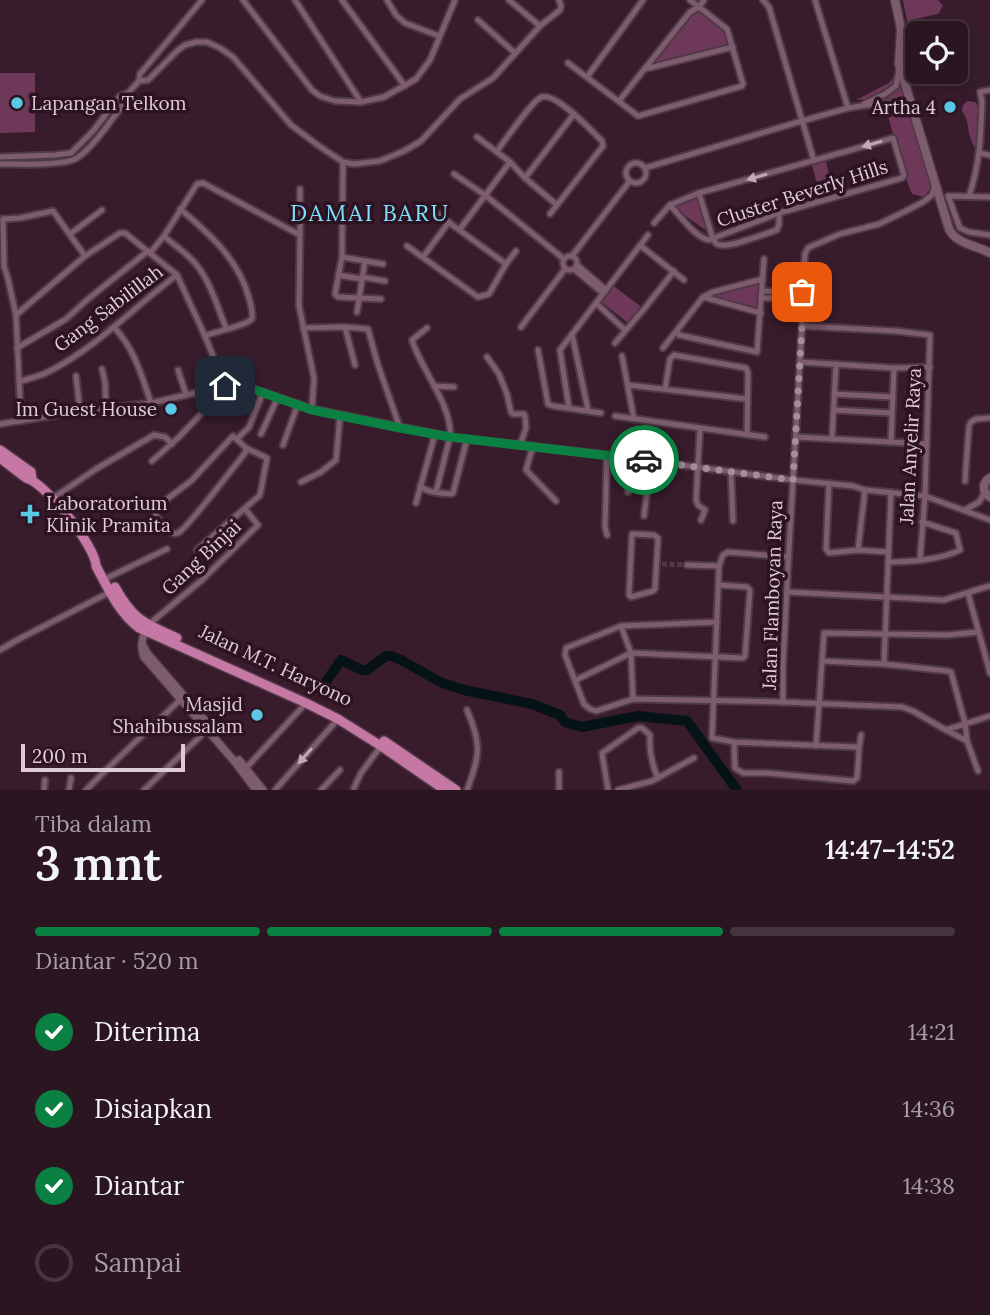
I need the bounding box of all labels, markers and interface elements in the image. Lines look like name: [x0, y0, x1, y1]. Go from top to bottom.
map controls: [905, 21, 968, 84]
button: locate: [905, 21, 968, 84]
place label: Lapangan Telkom: [31, 91, 187, 115]
marker: Lapangan Telkom: [9, 95, 25, 111]
place label: Artha 4: [871, 95, 936, 119]
marker: Artha 4: [942, 99, 958, 115]
one-way arrow: [860, 139, 882, 150]
street label: Cluster Beverly Hills: [713, 154, 891, 232]
one-way arrow: [745, 172, 767, 183]
district label: DAMAI BARU: [290, 198, 450, 227]
street label: Gang Sabilillah: [49, 259, 167, 357]
pin: [772, 262, 832, 322]
icon: bag: [783, 273, 821, 311]
pin: [195, 356, 255, 416]
icon: home: [206, 367, 244, 405]
street label: Jalan Anyelir Raya: [894, 367, 926, 526]
place label: Im Guest House: [16, 397, 157, 421]
marker: Im Guest House: [163, 401, 179, 417]
courier: [609, 425, 679, 495]
icon: car: [625, 441, 663, 479]
place label: Laboratorium Klinik Pramita: [46, 491, 171, 537]
street label: Jalan Flamboyan Raya: [757, 499, 787, 691]
marker: Laboratorium Klinik Pramita: [20, 504, 40, 524]
street label: Gang Binjai: [156, 514, 246, 600]
street label: Jalan M.T. Haryono: [195, 619, 356, 711]
place label: Masjid Shahibussalam: [113, 692, 243, 738]
marker: Masjid Shahibussalam: [249, 707, 265, 723]
scale bar: [21, 741, 186, 773]
text: 200 m: [32, 744, 88, 768]
one-way arrow: [297, 747, 313, 765]
text: Tiba dalam: [35, 809, 152, 838]
text: 14:47–14:52: [825, 833, 955, 866]
text: 3 mnt: [35, 834, 162, 893]
text: Diantar · 520 m: [35, 946, 199, 975]
icon: check: [35, 1013, 73, 1051]
text: Diterima: [94, 1015, 200, 1048]
text: 14:21: [908, 1017, 955, 1046]
icon: check: [35, 1090, 73, 1128]
text: Disiapkan: [94, 1092, 212, 1125]
text: 14:36: [902, 1094, 955, 1123]
icon: check: [35, 1167, 73, 1205]
text: Diantar: [94, 1169, 184, 1202]
text: 14:38: [903, 1171, 955, 1200]
text: Sampai: [94, 1246, 182, 1279]

